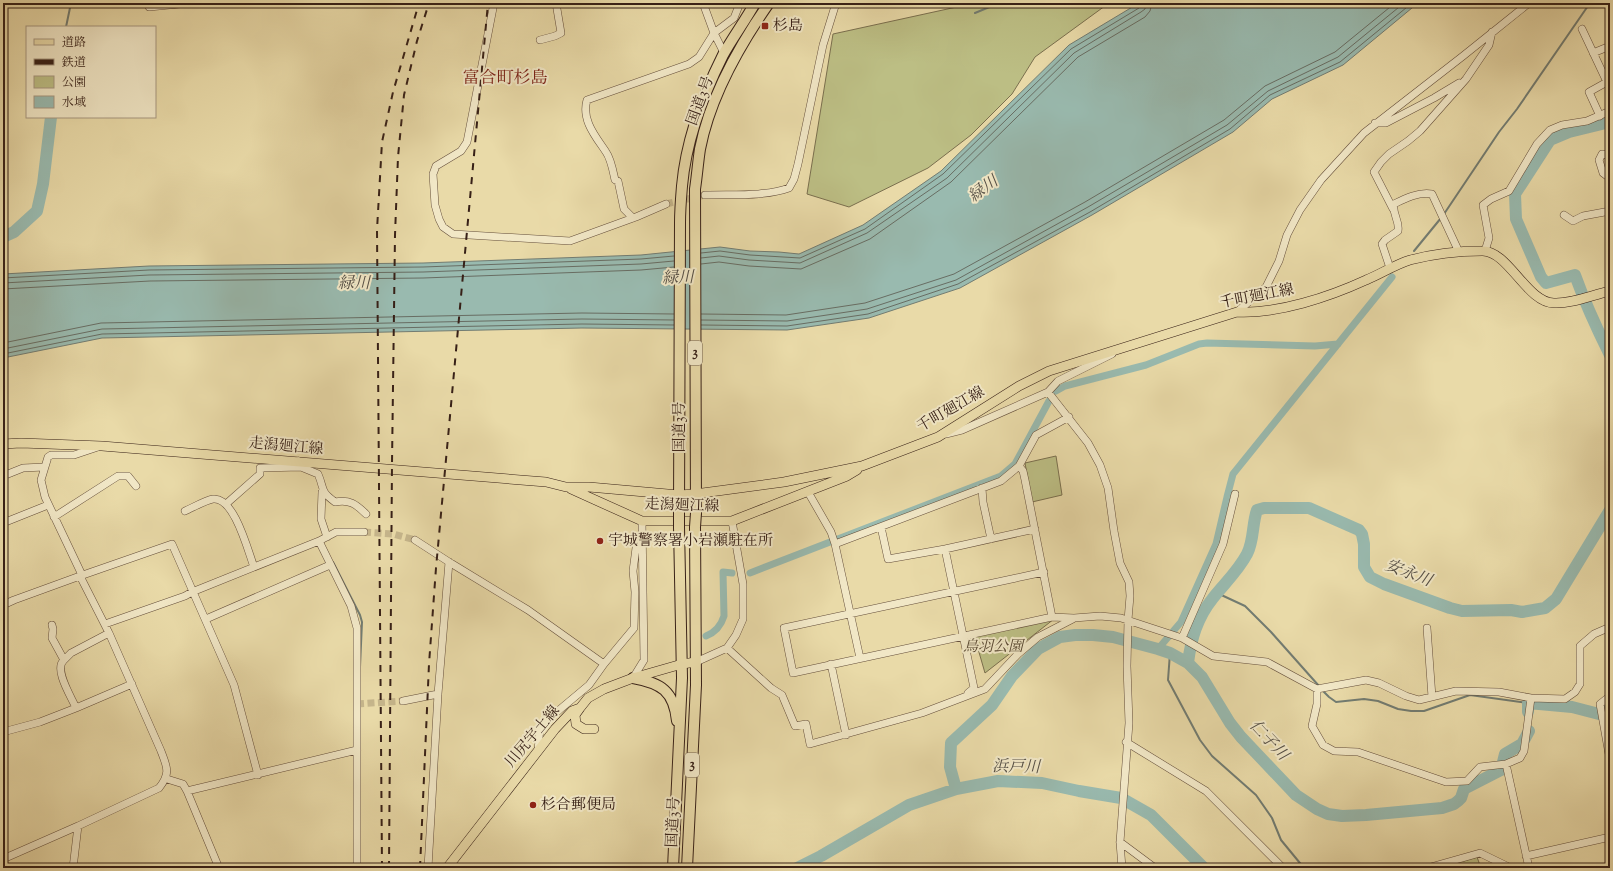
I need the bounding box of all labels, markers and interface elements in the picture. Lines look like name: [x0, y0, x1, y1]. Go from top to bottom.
place label: 杉島: [773, 16, 803, 37]
marker: 杉島: [760, 21, 770, 31]
legend: [26, 26, 156, 118]
text: 道路: [62, 34, 86, 52]
text: 鉄道: [61, 54, 86, 72]
district label: 富合町杉島: [463, 67, 548, 91]
street label: 国道3号: [682, 73, 720, 129]
text: 公園: [62, 74, 86, 92]
text: 水域: [62, 94, 86, 112]
water label: 緑川: [964, 170, 1005, 209]
water label: 緑川: [662, 267, 696, 291]
water label: 緑川: [338, 273, 372, 296]
street label: 千町廻江線: [1218, 280, 1296, 314]
road number: 3: [688, 341, 702, 365]
street label: 千町廻江線: [913, 382, 989, 438]
street label: 国道3号: [670, 401, 691, 453]
street label: 走潟廻江線: [248, 433, 324, 461]
street label: 走潟廻江線: [644, 494, 720, 518]
place label: 宇城警察署小岩瀬駐在所: [608, 531, 773, 552]
marker: 宇城警察署小岩瀬駐在所: [595, 536, 605, 546]
water label: 安永川: [1381, 555, 1436, 594]
park label: 鳥羽公園: [963, 637, 1026, 658]
street label: 川尻宇土線: [501, 702, 565, 772]
water label: 仁子川: [1243, 716, 1294, 768]
road number: 3: [685, 753, 699, 777]
water label: 浜戸川: [992, 756, 1042, 780]
place label: 杉合郵便局: [541, 795, 616, 816]
street label: 国道3号: [662, 796, 686, 848]
marker: 杉合郵便局: [528, 800, 538, 810]

